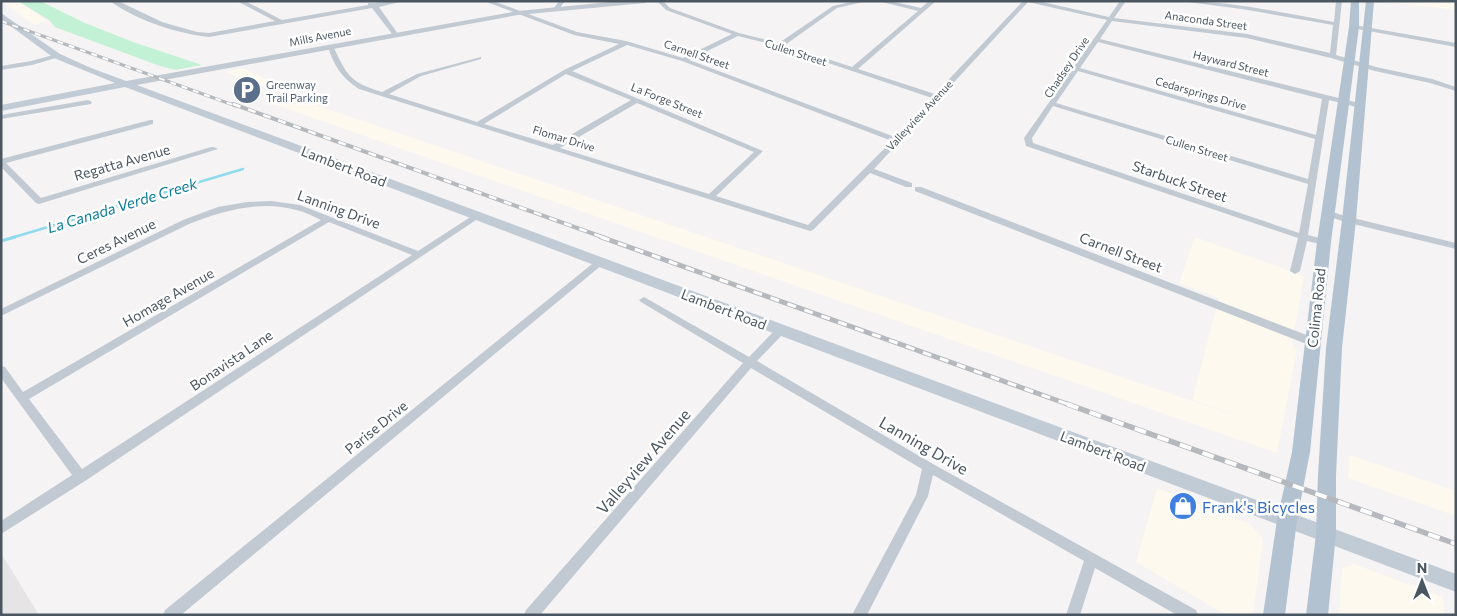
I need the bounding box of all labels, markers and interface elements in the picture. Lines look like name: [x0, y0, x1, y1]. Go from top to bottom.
street label: Anaconda Street: [1164, 8, 1249, 32]
street label: Mills Avenue: [288, 24, 352, 48]
street label: Chadsey Drive: [1041, 34, 1091, 100]
street label: Cullen Street: [763, 36, 829, 68]
street label: Carnell Street: [662, 37, 732, 71]
street label: Hayward Street: [1192, 47, 1271, 79]
street label: Cedarsprings Drive: [1154, 74, 1248, 112]
parking icon: Greenway Trail Parking: [232, 75, 262, 105]
street label: Valleyview Avenue: [883, 77, 955, 153]
place label: Greenway Trail Parking: [266, 78, 328, 104]
street label: La Forge Street: [629, 80, 705, 120]
street label: Flomar Drive: [531, 122, 597, 154]
street label: Cullen Street: [1164, 132, 1230, 164]
street label: Regatta Avenue: [72, 140, 172, 184]
street label: Lambert Road: [299, 142, 389, 190]
street label: Starbuck Street: [1130, 157, 1230, 205]
water label: La Canada Verde Creek: [45, 173, 200, 236]
street label: Lanning Drive: [295, 186, 383, 232]
street label: Ceres Avenue: [74, 215, 158, 267]
street label: Carnell Street: [1077, 228, 1165, 276]
street label: Homage Avenue: [119, 264, 217, 330]
street label: Colima Road: [1303, 267, 1329, 349]
street label: Lambert Road: [679, 285, 769, 333]
street label: Bonavista Lane: [186, 326, 276, 394]
street label: Parise Drive: [341, 397, 411, 457]
street label: Valleyview Avenue: [592, 405, 694, 517]
street label: Lanning Drive: [876, 412, 972, 478]
street label: Lambert Road: [1058, 427, 1148, 475]
shop icon: Frank's Bicycles: [1168, 491, 1198, 521]
place label: Frank's Bicycles: [1202, 497, 1315, 516]
north arrow: [1397, 556, 1447, 606]
text: N: [1417, 559, 1427, 576]

